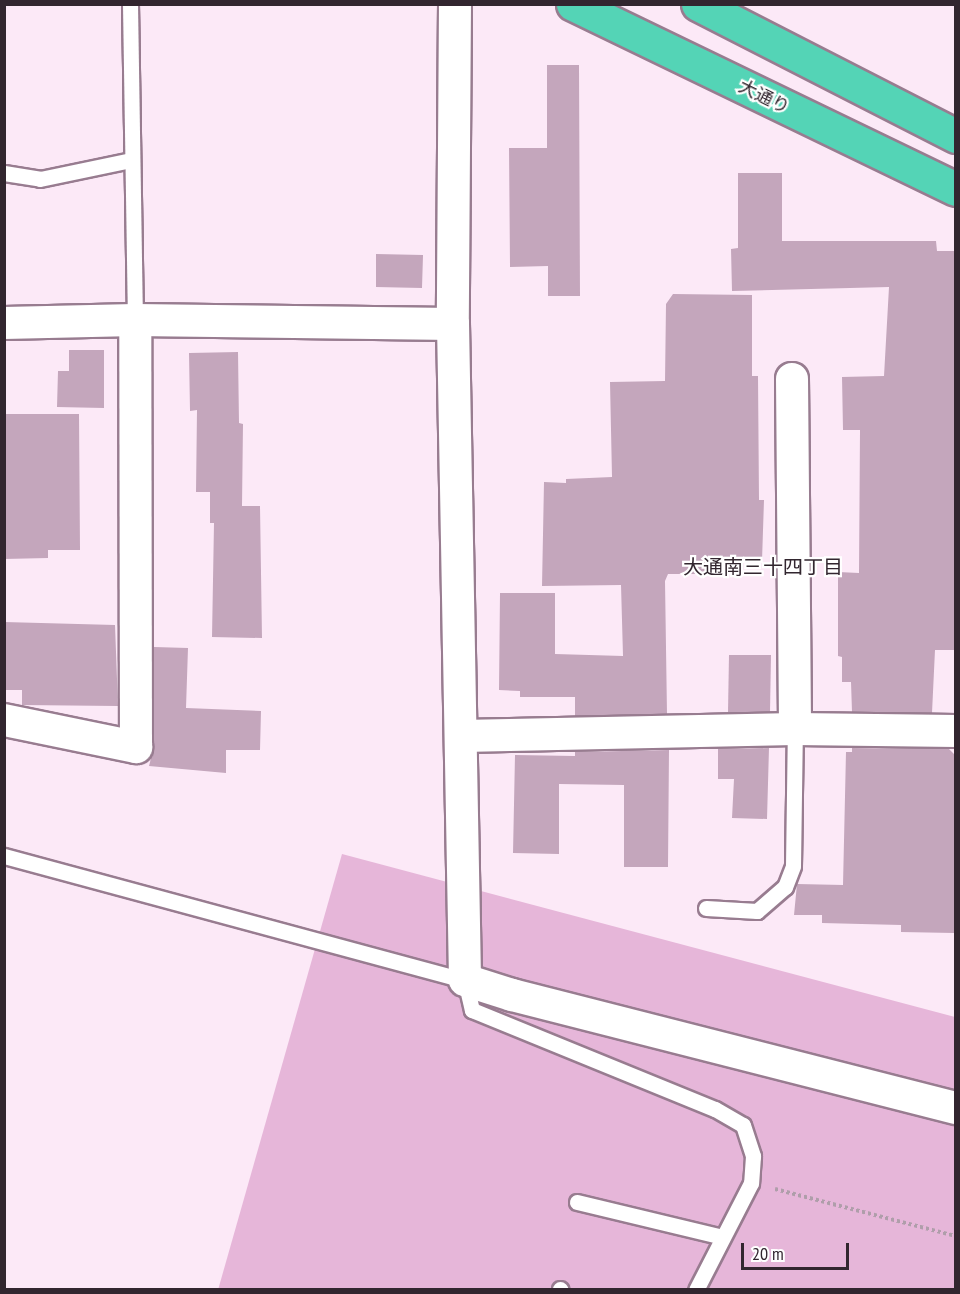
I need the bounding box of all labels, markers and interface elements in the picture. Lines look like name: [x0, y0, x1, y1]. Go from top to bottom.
street label: 大通り: [735, 75, 793, 119]
district label: 大通南三十四丁目: [683, 555, 843, 579]
scale bar: [744, 1231, 852, 1269]
text: 20 m: [752, 1242, 784, 1265]

